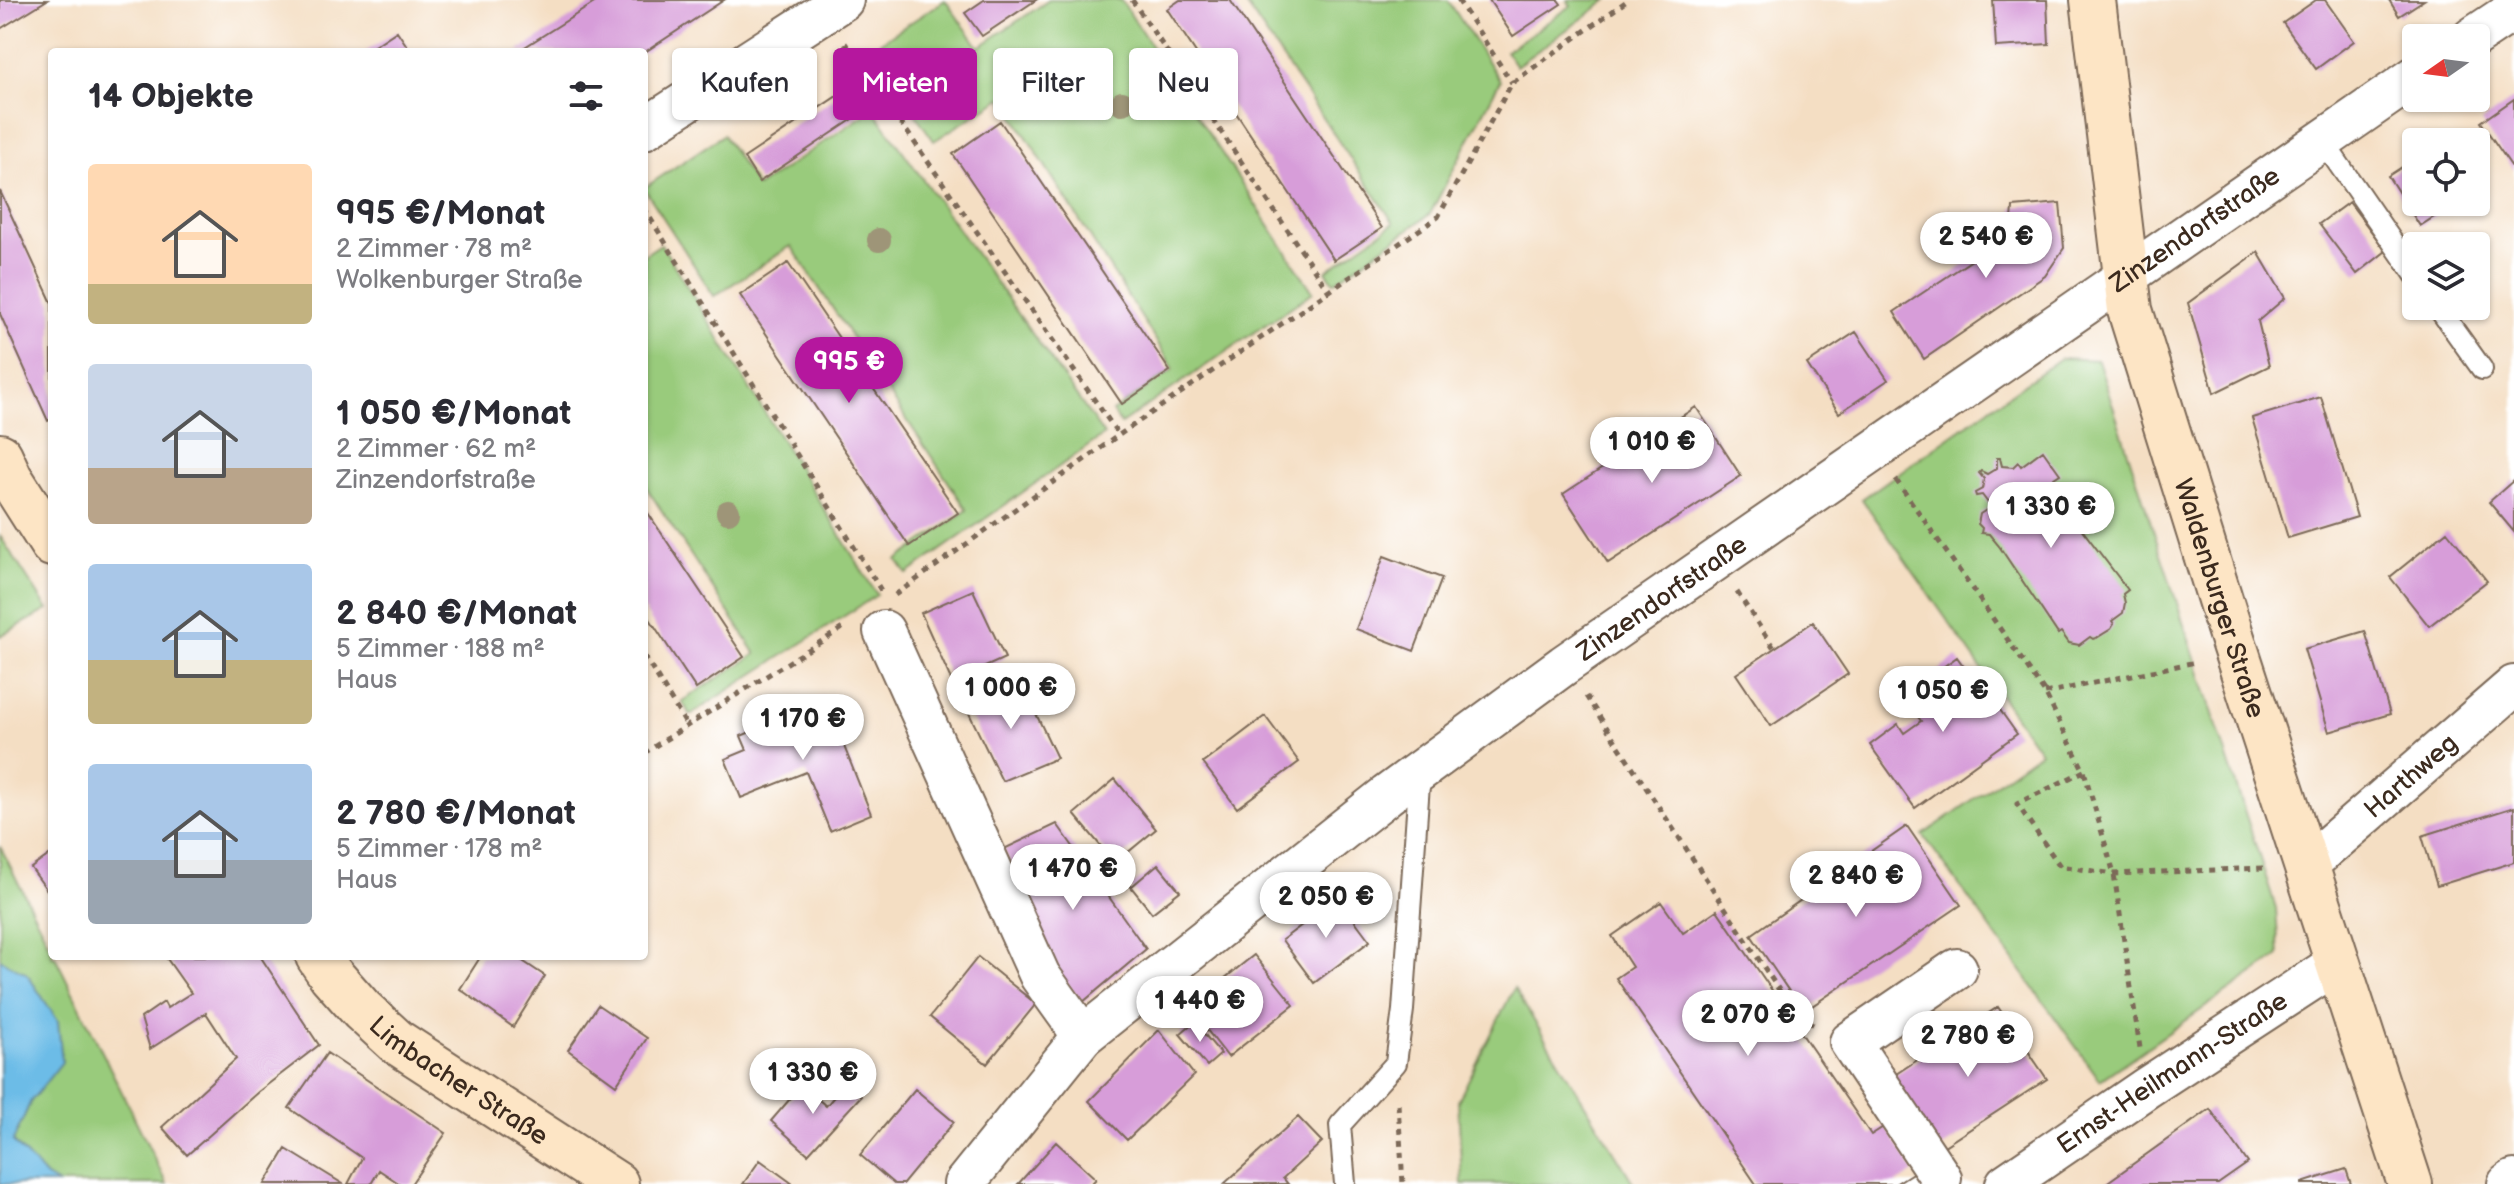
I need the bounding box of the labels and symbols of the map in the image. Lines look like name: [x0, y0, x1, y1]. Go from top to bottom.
north arrow: [2402, 24, 2490, 112]
street label: Zinzendorfstraße: [2104, 161, 2286, 300]
pin: 2 540 €: [1912, 212, 2060, 280]
pin: 995 €: [793, 337, 905, 405]
pin: 1 010 €: [1578, 417, 1726, 485]
street label: Waldenburger Straße: [2166, 475, 2271, 722]
pin: 1 330 €: [1977, 482, 2125, 550]
street label: Zinzendorfstraße: [1571, 529, 1753, 669]
pin: 1 000 €: [937, 663, 1085, 731]
pin: 1 050 €: [1869, 666, 2017, 734]
pin: 1 170 €: [729, 694, 877, 762]
street label: Harthweg: [2358, 728, 2464, 826]
pin: 1 470 €: [999, 844, 1147, 912]
pin: 2 840 €: [1782, 851, 1930, 919]
pin: 2 050 €: [1252, 872, 1400, 940]
pin: 1 440 €: [1126, 976, 1274, 1044]
street label: Ernst-Heilmann-Straße: [2052, 986, 2294, 1161]
pin: 2 070 €: [1674, 990, 1822, 1058]
street label: Limbacher Straße: [362, 1010, 553, 1153]
pin: 2 780 €: [1894, 1011, 2042, 1079]
pin: 1 330 €: [739, 1048, 887, 1116]

